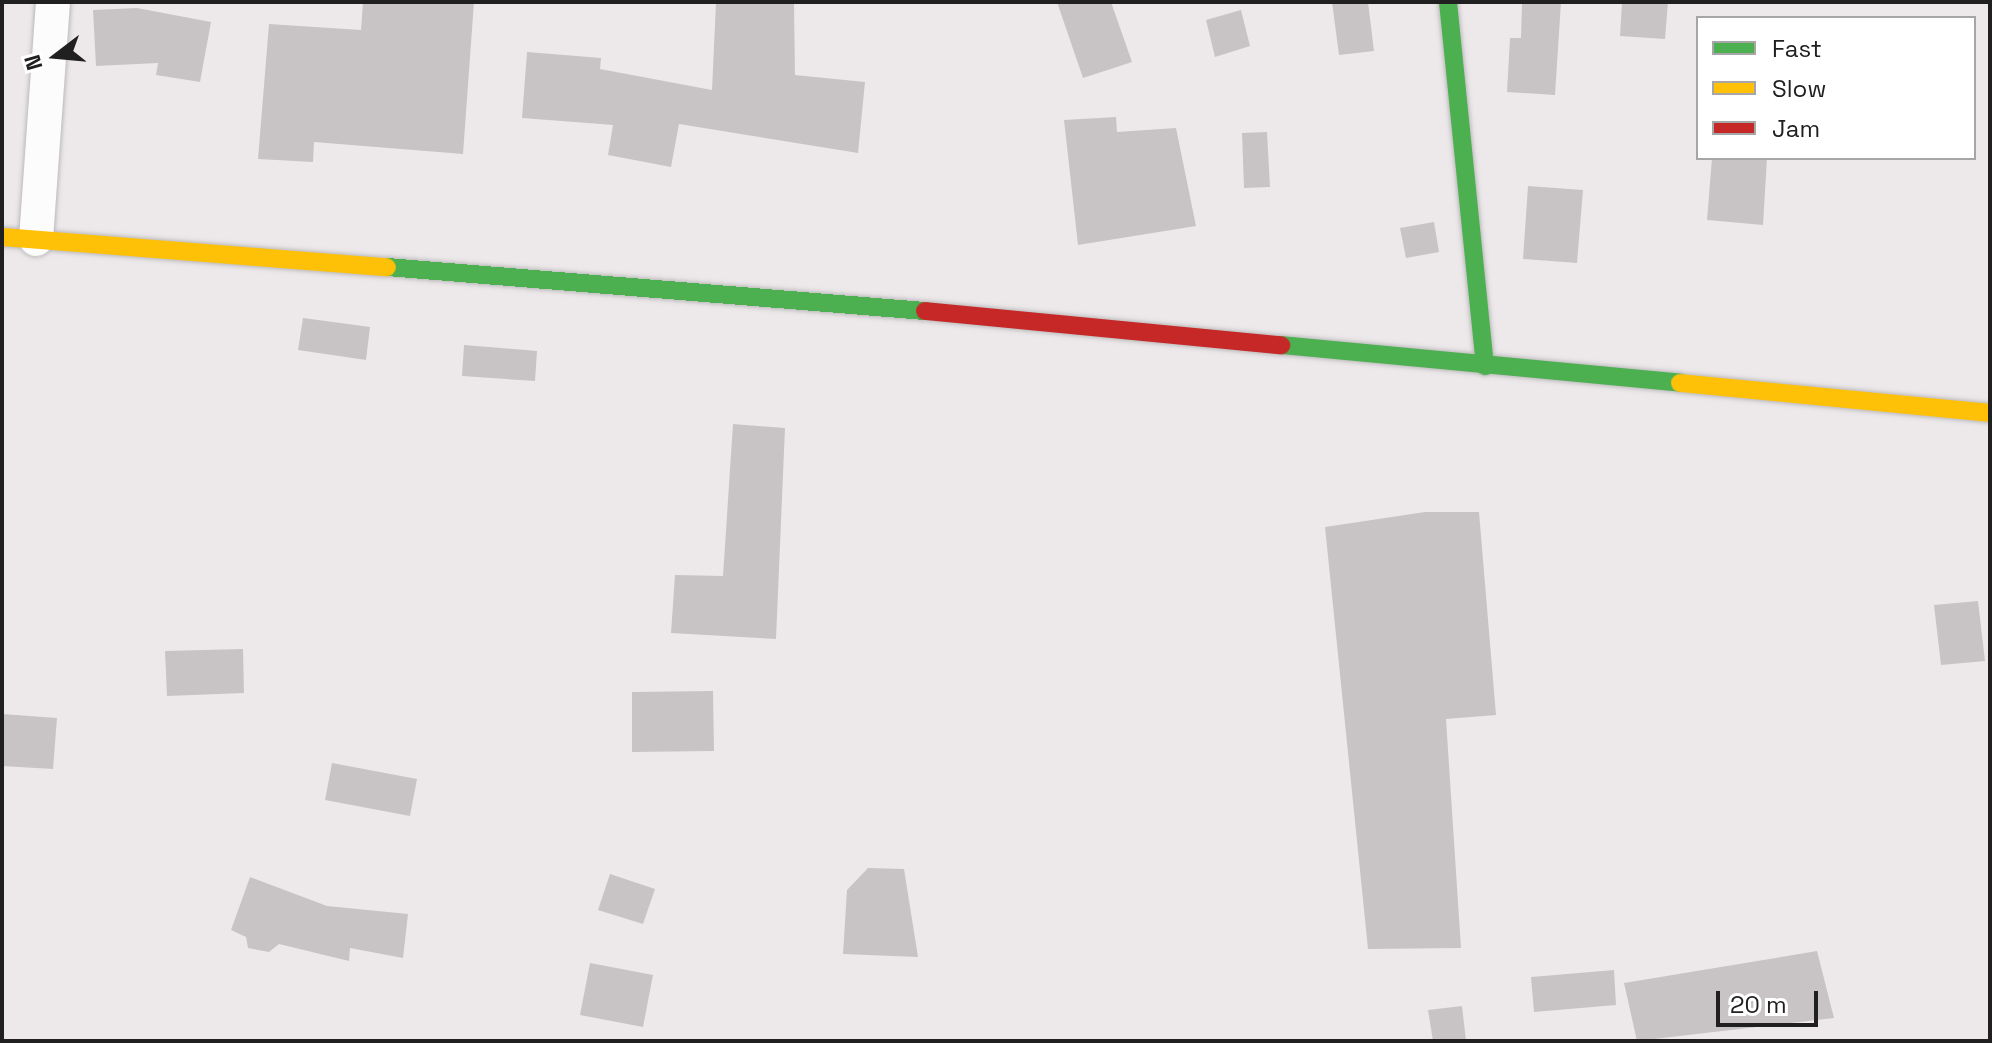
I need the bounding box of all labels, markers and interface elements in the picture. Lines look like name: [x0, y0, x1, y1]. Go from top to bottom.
north arrow: [16, 16, 96, 96]
legend: [1696, 16, 1976, 160]
text: Fast: [1772, 33, 1822, 64]
text: N: [17, 52, 48, 74]
text: Slow: [1772, 73, 1826, 104]
text: Jam: [1772, 113, 1820, 144]
scale bar: [1720, 975, 1822, 1025]
text: 20 m: [1730, 989, 1787, 1020]

